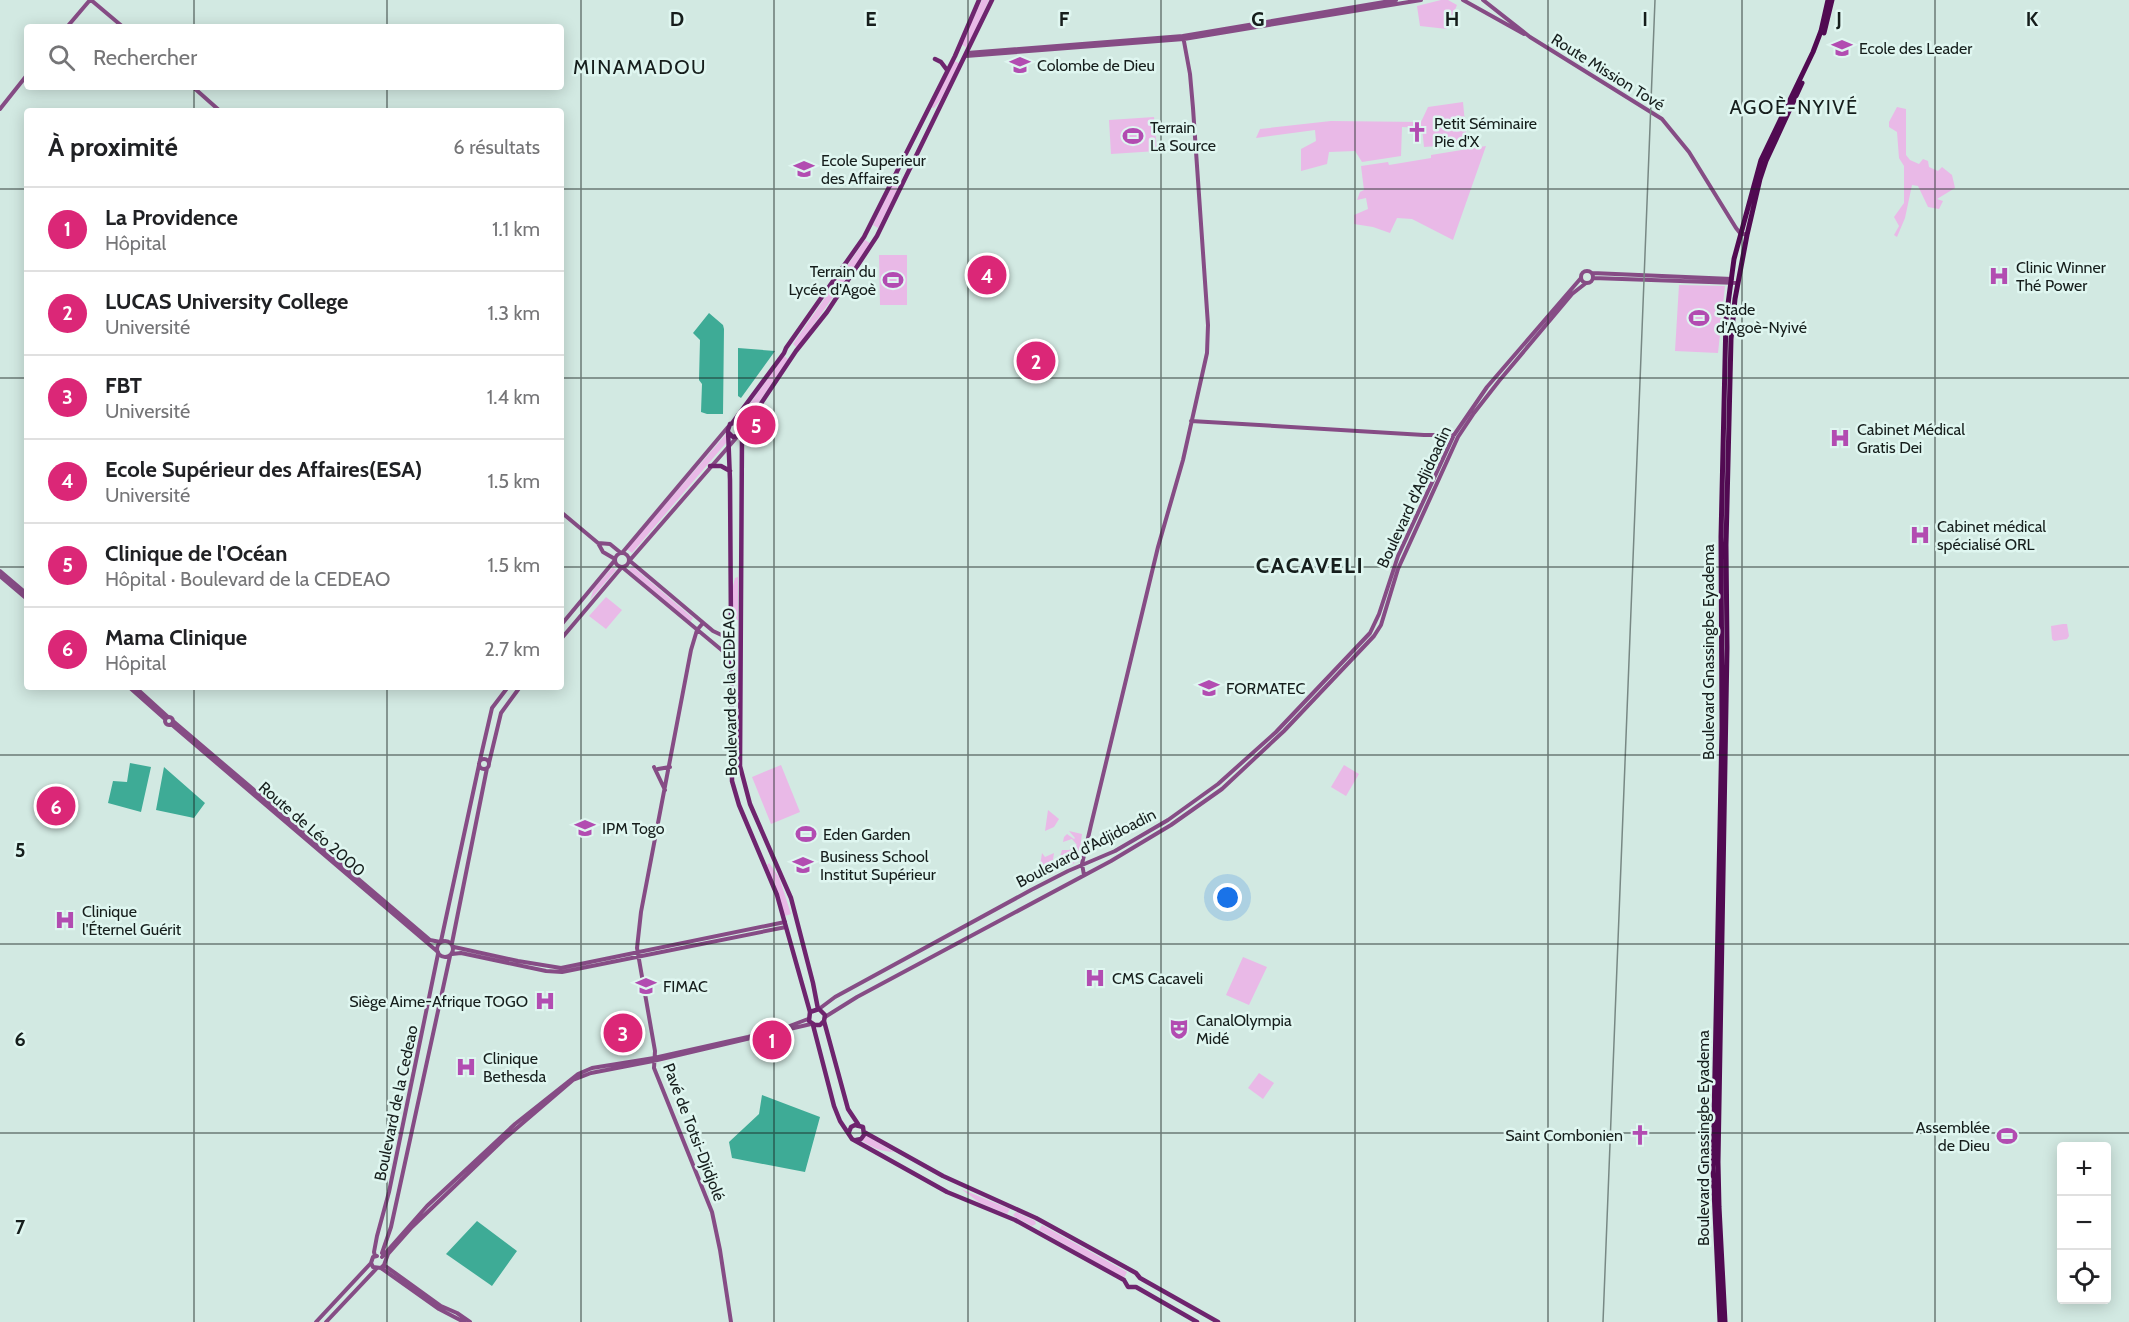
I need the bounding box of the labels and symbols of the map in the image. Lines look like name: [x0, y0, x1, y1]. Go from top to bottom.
text: D: [670, 7, 684, 31]
text: E: [865, 7, 877, 31]
text: F: [1059, 7, 1070, 31]
text: G: [1251, 7, 1265, 31]
text: H: [1445, 7, 1459, 31]
text: I: [1642, 7, 1648, 31]
text: J: [1835, 7, 1842, 31]
text: K: [2026, 7, 2039, 31]
street label: Route Mission Tové: [1548, 30, 1668, 114]
school or university icon: Ecole des Leader: [1830, 36, 1854, 60]
place label: Ecole des Leader: [1859, 39, 1973, 58]
school or university icon: Colombe de Dieu: [1008, 53, 1032, 77]
district label: MINAMADOU: [573, 55, 707, 79]
place label: Colombe de Dieu: [1037, 56, 1155, 75]
district label: AGOÈ-NYIVÉ: [1729, 95, 1859, 119]
place label: Petit Séminaire Pie d'X: [1434, 114, 1537, 151]
place label: Terrain La Source: [1150, 118, 1216, 155]
church icon: Petit Séminaire Pie d'X: [1405, 120, 1429, 144]
sports icon: Terrain La Source: [1121, 124, 1145, 148]
place label: Ecole Superieur des Affaires: [821, 151, 927, 188]
school or university icon: Ecole Superieur des Affaires: [792, 157, 816, 181]
pin: 4: [968, 252, 1006, 298]
place label: Clinic Winner Thé Power: [2016, 258, 2107, 295]
place label: Terrain du Lycée d'Agoè: [788, 262, 876, 299]
hospital icon: Clinic Winner Thé Power: [1987, 264, 2011, 288]
sports icon: Terrain du Lycée d'Agoè: [881, 268, 905, 292]
place label: Stade d'Agoè-Nyivé: [1716, 300, 1807, 337]
sports icon: Stade d'Agoè-Nyivé: [1687, 306, 1711, 330]
pin: 2: [1016, 338, 1056, 384]
pin: 5: [736, 402, 776, 448]
place label: Cabinet Médical Gratis Dei: [1857, 420, 1965, 457]
street label: Boulevard d'Adjidoadin: [1373, 423, 1455, 571]
hospital icon: Cabinet Médical Gratis Dei: [1828, 426, 1852, 450]
place label: Cabinet médical spécialisé ORL: [1937, 517, 2046, 554]
hospital icon: Cabinet médical spécialisé ORL: [1908, 523, 1932, 547]
street label: Boulevard Gnassingbe Eyadema: [1699, 544, 1718, 760]
district label: CACAVELI: [1256, 552, 1364, 579]
street label: Boulevard de la CEDEAO: [719, 608, 741, 776]
school or university icon: FORMATEC: [1197, 676, 1221, 700]
place label: FORMATEC: [1226, 679, 1305, 698]
street label: Route de Léo 2000: [255, 778, 369, 880]
pin: 6: [36, 784, 76, 828]
street label: Boulevard d'Adjidoadin: [1013, 805, 1159, 891]
school or university icon: IPM Togo: [573, 816, 597, 840]
place label: IPM Togo: [602, 819, 665, 838]
sports icon: Eden Garden: [794, 822, 818, 846]
place label: Eden Garden: [823, 825, 911, 844]
text: 5: [15, 838, 25, 862]
place label: Business School Institut Supérieur: [820, 847, 937, 884]
school or university icon: Business School Institut Supérieur: [791, 853, 815, 877]
your location: [1213, 883, 1242, 912]
place label: Clinique l'Éternel Guérit: [82, 902, 182, 939]
hospital icon: Clinique l'Éternel Guérit: [53, 908, 77, 932]
hospital icon: CMS Cacaveli: [1083, 966, 1107, 990]
place label: CMS Cacaveli: [1112, 969, 1203, 988]
school or university icon: FIMAC: [634, 974, 658, 998]
place label: FIMAC: [663, 977, 708, 996]
hospital icon: Siège Aime-Afrique TOGO: [533, 989, 557, 1013]
place label: Siège Aime-Afrique TOGO: [349, 992, 528, 1011]
pin: 3: [604, 1010, 642, 1056]
place label: CanalOlympia Midé: [1196, 1011, 1292, 1048]
theatre icon: CanalOlympia Midé: [1167, 1017, 1191, 1041]
pin: 1: [752, 1018, 792, 1062]
street label: Boulevard de la Cedeao: [370, 1023, 422, 1182]
text: 6: [14, 1027, 26, 1051]
street label: Boulevard Gnassingbe Eyadema: [1694, 1030, 1713, 1246]
place label: Clinique Bethesda: [483, 1049, 547, 1086]
hospital icon: Clinique Bethesda: [454, 1055, 478, 1079]
street label: Pavé de Totsi-Djidjolé: [659, 1060, 729, 1204]
place label: Assemblée de Dieu: [1916, 1118, 1990, 1155]
church icon: Saint Combonien: [1628, 1123, 1652, 1147]
sports icon: Assemblée de Dieu: [1995, 1124, 2019, 1148]
place label: Saint Combonien: [1505, 1126, 1623, 1145]
text: 7: [15, 1215, 26, 1239]

